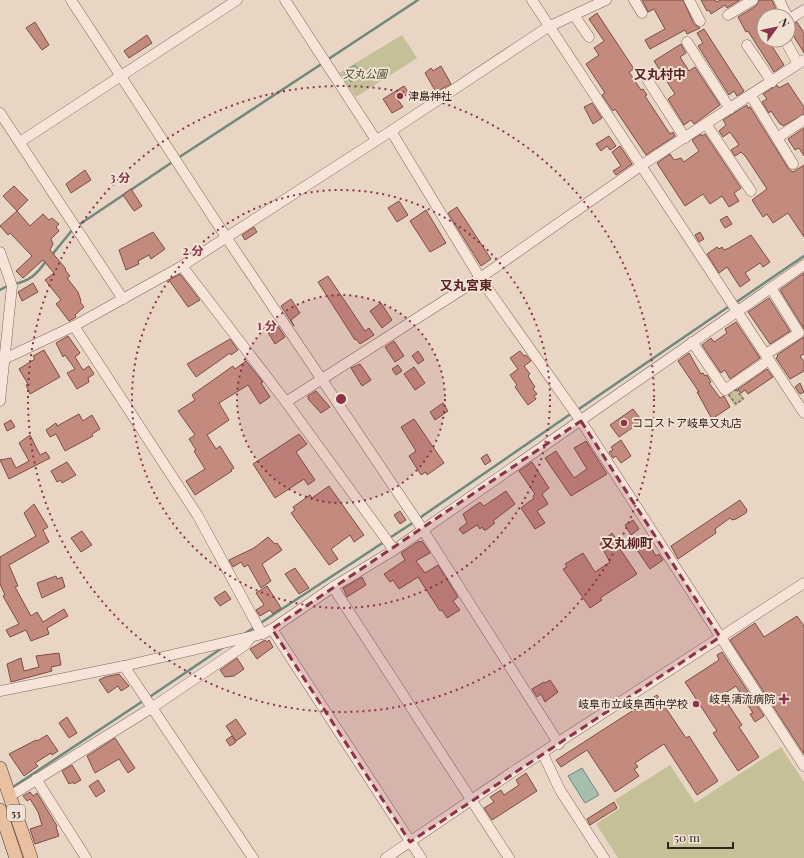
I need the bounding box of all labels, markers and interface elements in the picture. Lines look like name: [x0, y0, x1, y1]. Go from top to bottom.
north arrow: [756, 8, 796, 48]
text: N: [776, 15, 793, 30]
district label: 又丸村中: [634, 65, 686, 82]
park label: 又丸公園: [343, 66, 389, 81]
place label: 津島神社: [408, 88, 452, 103]
marker: 津島神社: [395, 91, 405, 101]
text: 3 分: [110, 169, 130, 185]
text: 2 分: [183, 242, 203, 258]
district label: 又丸宮東: [440, 276, 492, 293]
text: 1 分: [257, 317, 277, 333]
centre of rings: [334, 392, 348, 406]
place label: ココストア岐阜又丸店: [632, 415, 742, 430]
marker: ココストア岐阜又丸店: [619, 418, 629, 428]
district label: 又丸柳町: [601, 534, 653, 551]
place label: 岐阜清流病院: [709, 691, 775, 706]
marker: 岐阜清流病院: [778, 693, 790, 705]
place label: 岐阜市立岐阜西中学校: [578, 696, 688, 711]
marker: 岐阜市立岐阜西中学校: [691, 699, 701, 709]
road number: 53: [7, 805, 25, 821]
scale bar: [668, 824, 733, 850]
text: 50 m: [674, 829, 700, 845]

